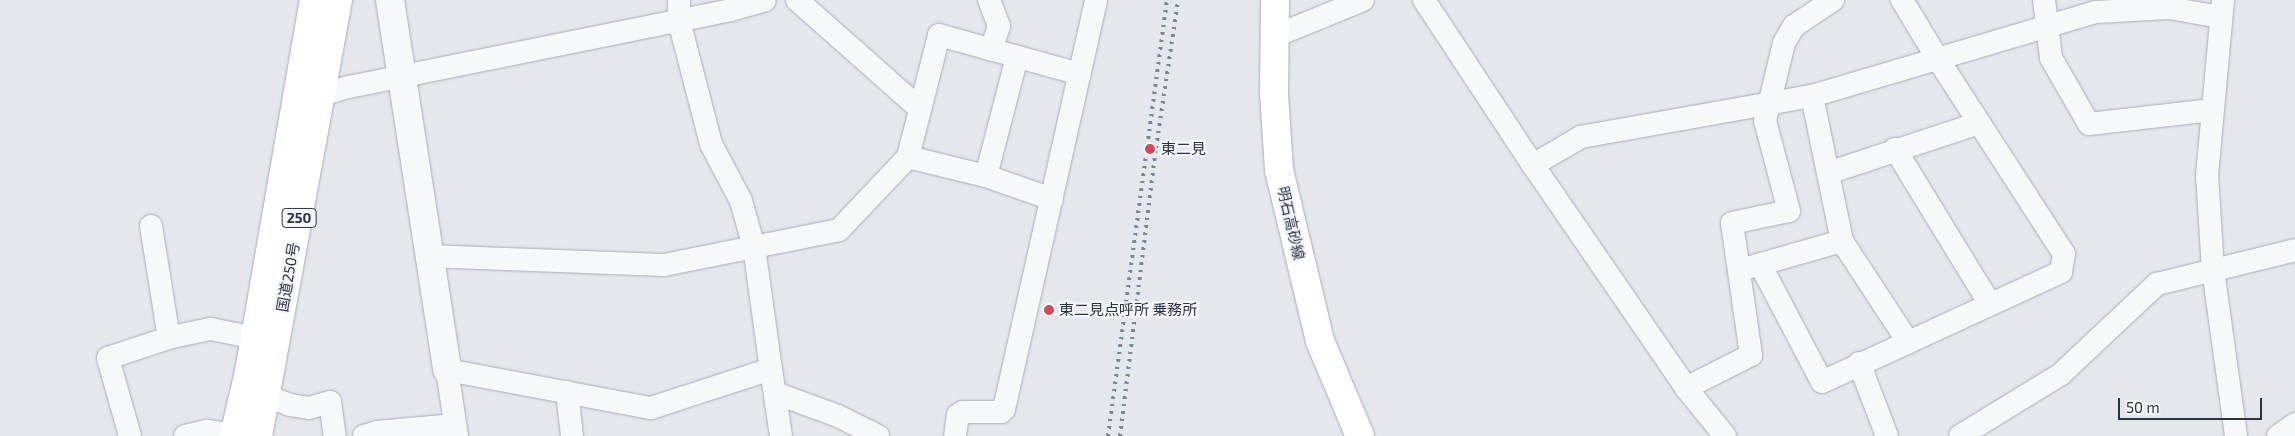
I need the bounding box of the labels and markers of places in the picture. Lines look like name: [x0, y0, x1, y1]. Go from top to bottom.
place label: 東二見: [1161, 140, 1206, 158]
marker: 東二見: [1143, 142, 1157, 156]
place label: 東二見点呼所 乗務所: [1059, 301, 1197, 319]
marker: 東二見点呼所 乗務所: [1043, 304, 1055, 316]

